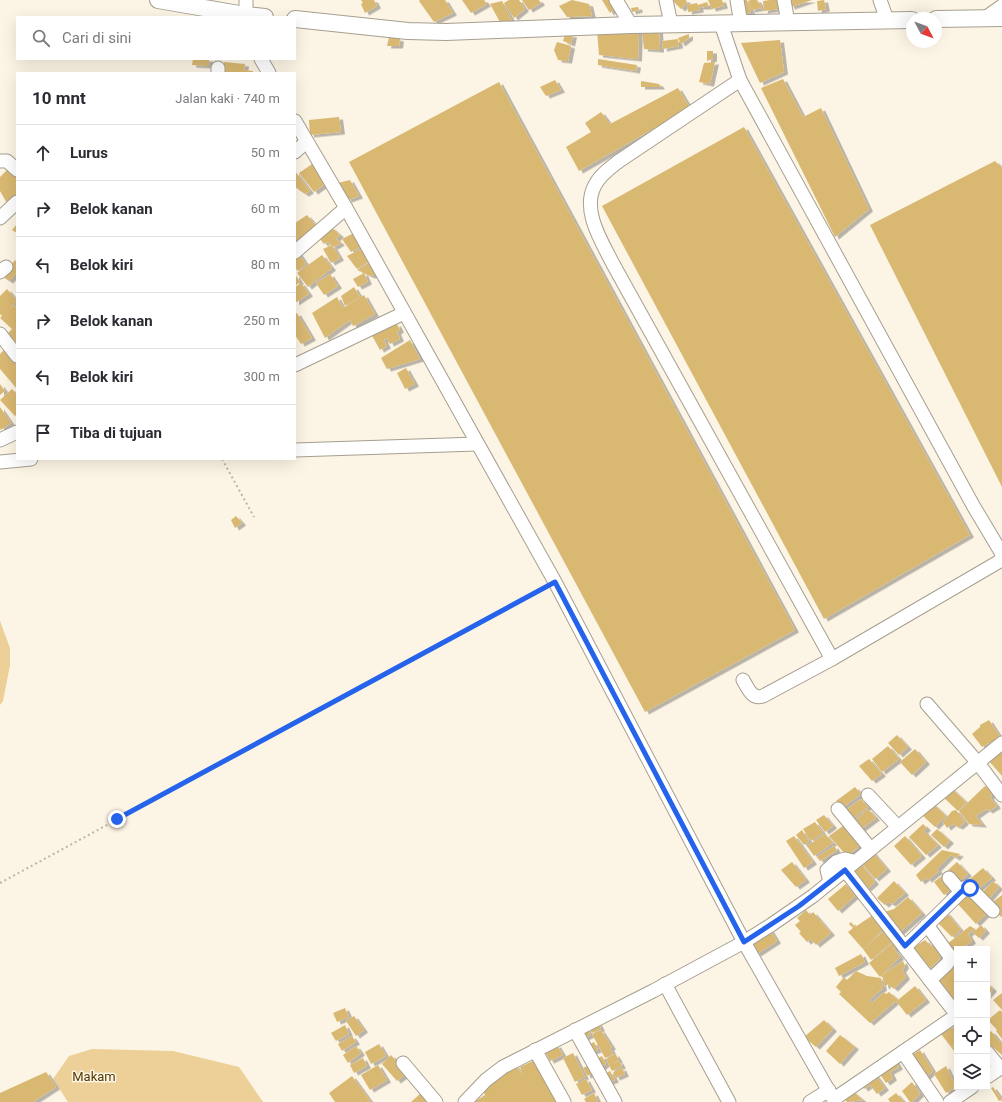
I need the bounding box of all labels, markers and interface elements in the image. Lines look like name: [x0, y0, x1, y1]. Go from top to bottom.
north arrow: [906, 12, 942, 48]
search box: [16, 16, 296, 60]
icon: search: [30, 27, 52, 49]
text: Cari di sini: [62, 29, 132, 47]
text: 10 mnt: [32, 88, 86, 108]
text: Jalan kaki · 740 m: [175, 91, 280, 106]
icon: ahead: [32, 142, 54, 164]
text: Lurus: [70, 144, 108, 162]
text: 50 m: [251, 145, 280, 160]
icon: right: [32, 198, 54, 220]
text: Belok kanan: [70, 200, 153, 218]
text: 60 m: [251, 201, 280, 216]
icon: left: [32, 254, 54, 276]
text: Belok kiri: [70, 256, 133, 274]
text: 80 m: [251, 257, 280, 272]
icon: right: [32, 310, 54, 332]
text: Belok kanan: [70, 312, 153, 330]
text: 250 m: [243, 313, 280, 328]
icon: left: [32, 366, 54, 388]
text: Belok kiri: [70, 368, 133, 386]
text: 300 m: [243, 369, 280, 384]
icon: arrive: [32, 422, 54, 444]
text: Tiba di tujuan: [70, 424, 162, 442]
route end: [108, 810, 126, 828]
route start: [961, 879, 979, 897]
map controls: [954, 946, 990, 1090]
button: +: [954, 946, 990, 982]
button: −: [954, 982, 990, 1018]
button: locate: [954, 1018, 990, 1054]
button: layers: [954, 1054, 990, 1090]
park label: Makam: [72, 1069, 116, 1084]

